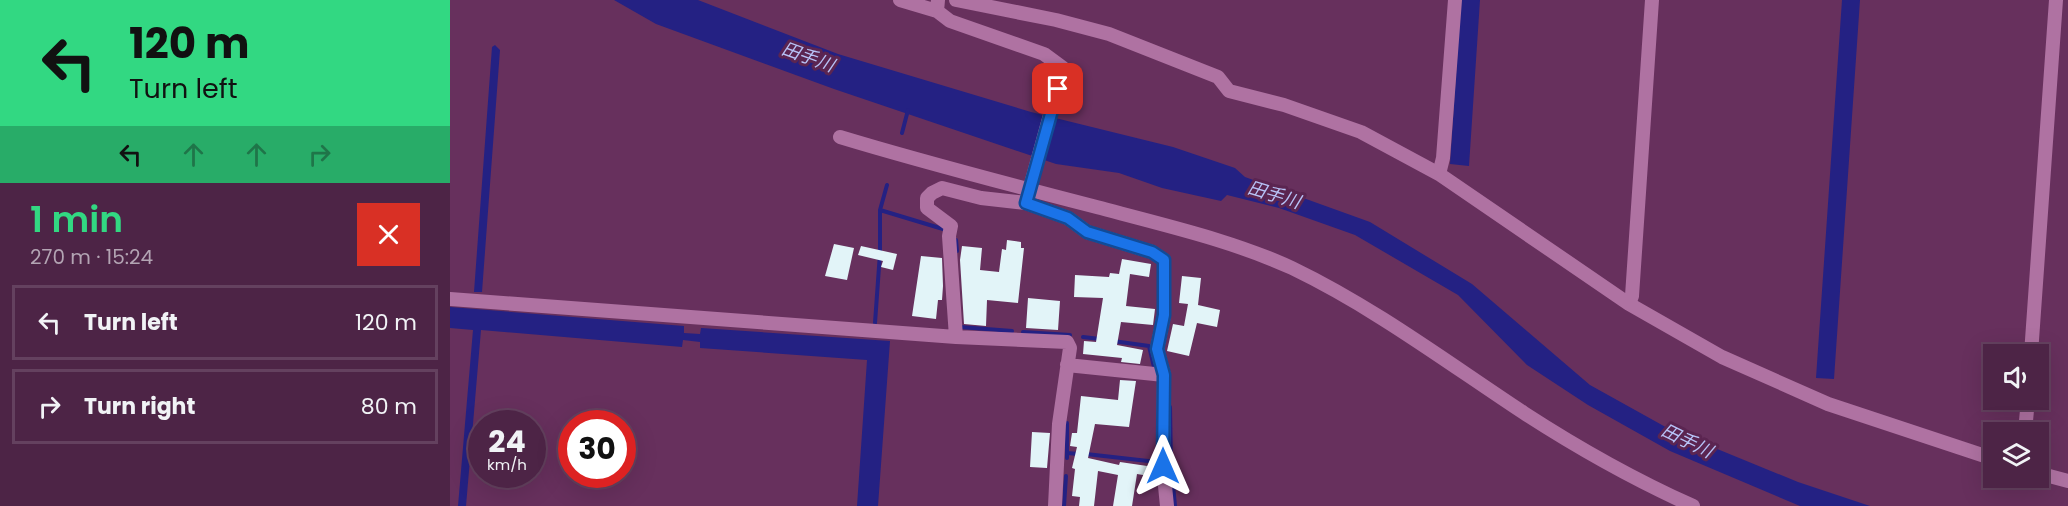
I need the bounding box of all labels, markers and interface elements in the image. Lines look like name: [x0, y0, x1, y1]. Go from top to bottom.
text: 120 m: [129, 14, 250, 73]
icon: left: [30, 24, 108, 102]
water label: 田手川: [779, 36, 840, 78]
pin: [1032, 63, 1083, 114]
text: Turn left: [129, 70, 238, 107]
icon: arrive: [1041, 72, 1074, 105]
icon: left: [114, 138, 147, 171]
icon: ahead: [177, 138, 210, 171]
icon: ahead: [240, 138, 273, 171]
icon: right: [303, 138, 336, 171]
water label: 田手川: [1245, 175, 1306, 215]
text: 1 min: [30, 194, 123, 245]
button: close: [357, 203, 420, 266]
text: 270 m · 15:24: [30, 243, 153, 271]
icon: left: [33, 306, 66, 339]
text: Turn left: [84, 307, 178, 338]
text: 120 m: [355, 307, 417, 338]
map controls: [1983, 344, 2049, 488]
button: sound: [1983, 344, 2049, 410]
icon: right: [33, 390, 66, 423]
text: Turn right: [84, 391, 195, 422]
text: 80 m: [361, 391, 417, 422]
speed limit sign: 30: [558, 410, 636, 488]
water label: 田手川: [1657, 417, 1719, 464]
text: 24: [488, 420, 526, 463]
button: layers: [1983, 422, 2049, 488]
position arrow: [1131, 434, 1195, 498]
text: km/h: [487, 454, 527, 475]

